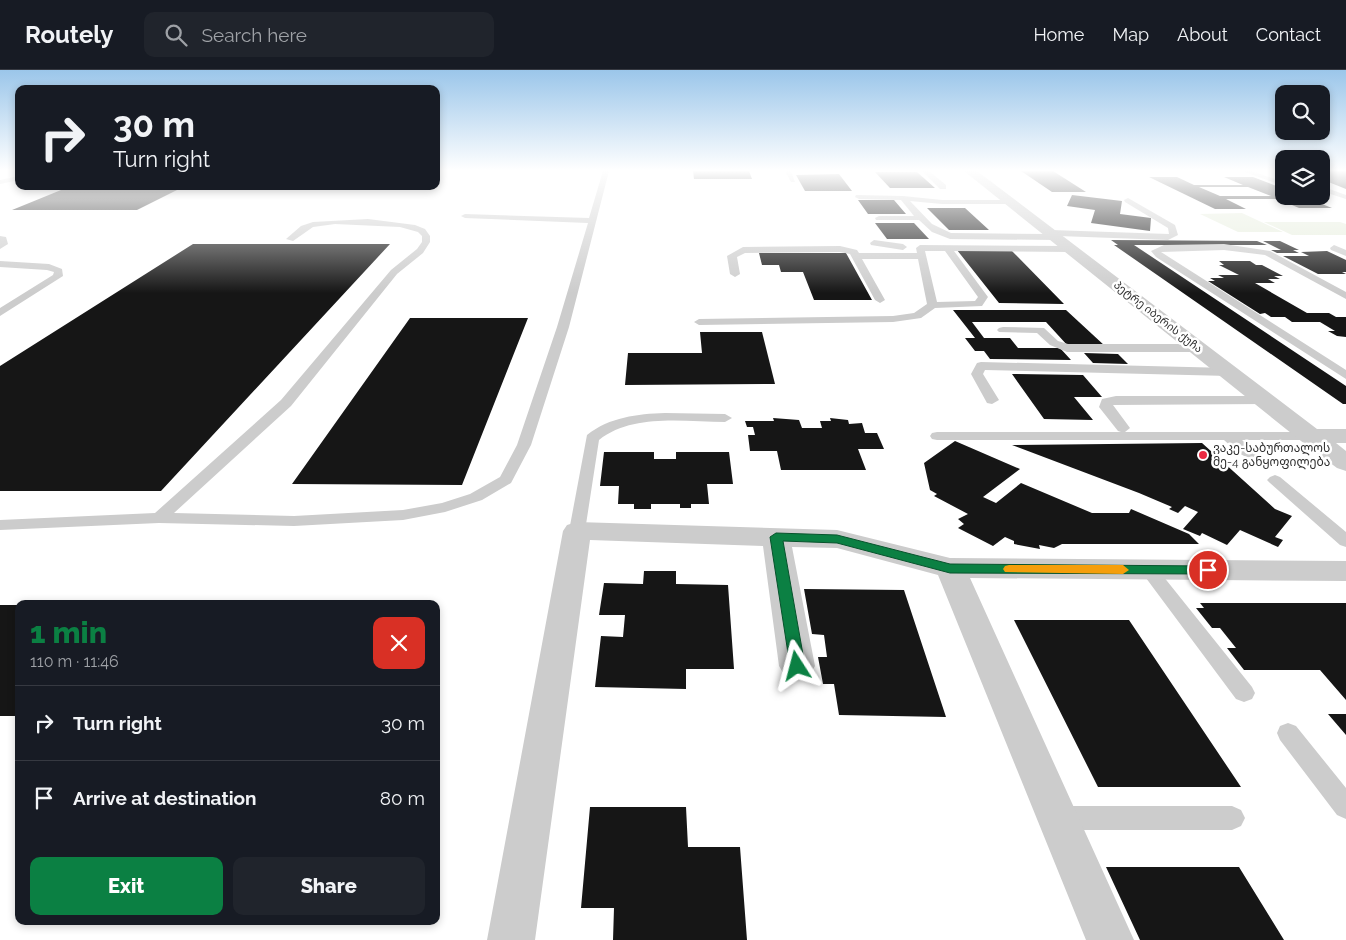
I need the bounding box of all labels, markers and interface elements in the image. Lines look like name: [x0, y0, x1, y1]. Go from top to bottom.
search box: [144, 12, 494, 57]
text: Routely: [25, 20, 114, 49]
icon: search: [162, 21, 190, 49]
text: Search here: [202, 24, 307, 46]
text: Home: [1033, 24, 1084, 45]
text: Map: [1112, 24, 1149, 45]
text: About: [1177, 24, 1228, 45]
text: Contact: [1256, 24, 1321, 45]
map controls: [1275, 85, 1330, 205]
button: search: [1275, 85, 1330, 140]
text: 30 m: [113, 104, 195, 145]
icon: right: [30, 105, 95, 170]
text: Turn right: [113, 146, 210, 172]
button: layers: [1275, 150, 1330, 205]
street label: პეტრე იბერის ქუჩა: [1111, 278, 1205, 356]
place label: ვაკე-საბურთალოს მე-4 განყოფილება: [1213, 441, 1330, 470]
marker: ვაკე-საბურთალოს მე-4 განყოფილება: [1197, 449, 1209, 461]
pin: [1187, 549, 1229, 591]
icon: arrive: [1194, 556, 1222, 584]
text: 1 min: [30, 615, 107, 650]
button: close: [373, 617, 425, 669]
position arrow: [770, 639, 822, 691]
text: 110 m · 11:46: [30, 652, 119, 671]
icon: right: [30, 709, 58, 737]
text: Turn right: [73, 712, 162, 734]
text: 30 m: [381, 712, 425, 734]
icon: arrive: [30, 784, 58, 812]
text: Arrive at destination: [73, 787, 257, 809]
text: 80 m: [380, 787, 425, 809]
button: Exit: [30, 857, 223, 915]
button: Share: [233, 857, 425, 915]

